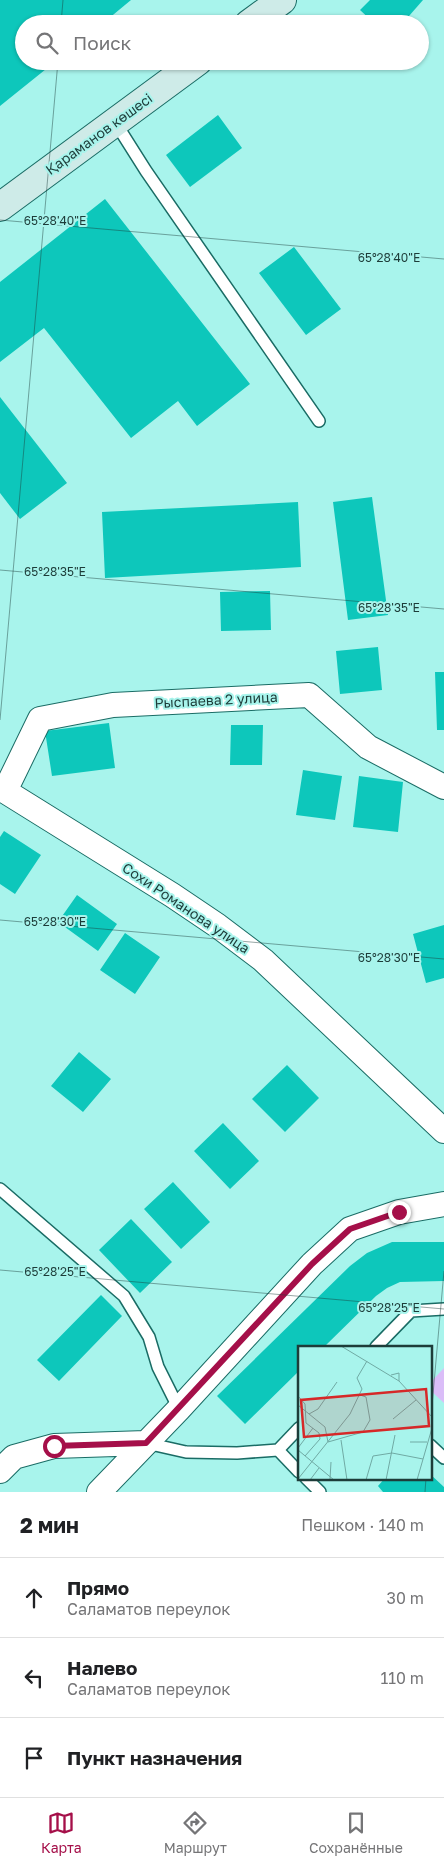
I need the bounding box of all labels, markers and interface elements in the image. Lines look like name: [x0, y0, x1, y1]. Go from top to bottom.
search box: [15, 15, 429, 70]
icon: search: [33, 29, 61, 57]
text: Поиск: [73, 31, 132, 54]
street label: Қараманов көшесі: [42, 89, 155, 178]
text: 65°28'40"E: [24, 213, 86, 228]
text: 65°28'40"E: [358, 250, 420, 265]
text: 65°28'35"E: [24, 564, 86, 579]
text: 65°28'35"E: [358, 600, 420, 615]
street label: Рыспаева 2 улица: [154, 688, 278, 711]
street label: Сохи Романова улица: [119, 859, 253, 957]
text: 65°28'30"E: [24, 914, 86, 929]
text: 65°28'30"E: [358, 950, 420, 965]
route end: [388, 1201, 411, 1224]
text: 65°28'25"E: [24, 1264, 86, 1279]
text: 65°28'25"E: [358, 1300, 420, 1315]
inset map: [298, 1346, 432, 1480]
route start: [43, 1435, 66, 1458]
text: 2 мин: [20, 1512, 79, 1538]
text: Пешком · 140 m: [301, 1515, 424, 1535]
text: Прямо: [67, 1576, 129, 1599]
icon: ahead: [20, 1584, 48, 1612]
text: 30 m: [387, 1588, 424, 1608]
text: Саламатов переулок: [67, 1599, 231, 1619]
text: Налево: [67, 1656, 137, 1679]
icon: left: [20, 1664, 48, 1692]
text: 110 m: [380, 1668, 424, 1688]
text: Саламатов переулок: [67, 1679, 231, 1699]
icon: arrive: [20, 1744, 48, 1772]
text: Пункт назначения: [67, 1746, 242, 1769]
tab: Карта: [41, 1809, 82, 1856]
tab: Маршрут: [164, 1809, 227, 1856]
tab: Сохранённые: [309, 1809, 403, 1856]

